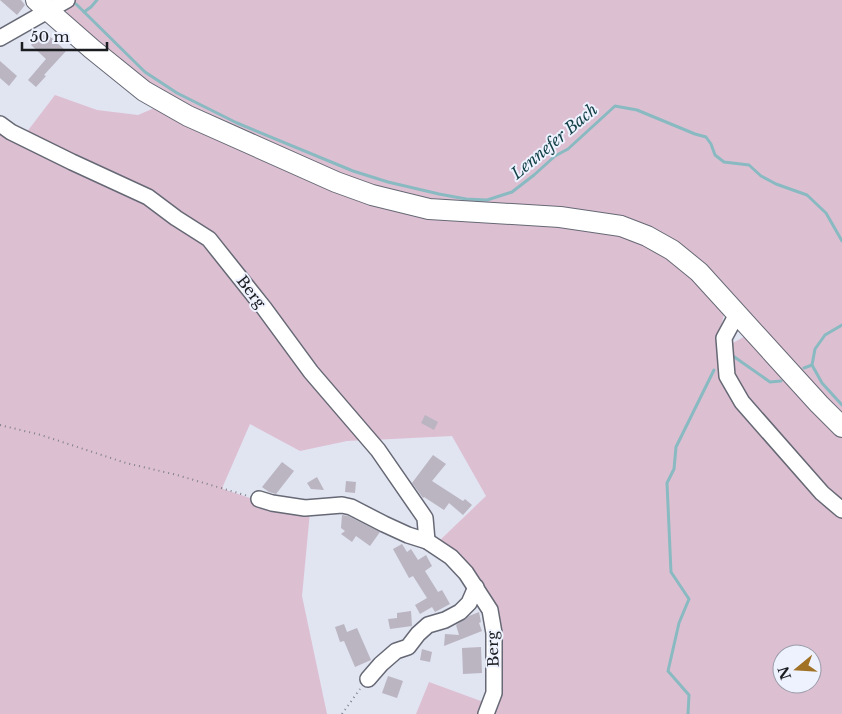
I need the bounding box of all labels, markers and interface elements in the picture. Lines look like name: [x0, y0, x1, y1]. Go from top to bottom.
scale bar: [22, 20, 108, 52]
text: 50 m: [30, 27, 70, 46]
water label: Lennefer Bach: [506, 99, 601, 184]
street label: Berg: [233, 272, 271, 313]
street label: Berg: [482, 630, 503, 667]
north arrow: [772, 644, 822, 694]
text: N: [774, 664, 795, 682]

